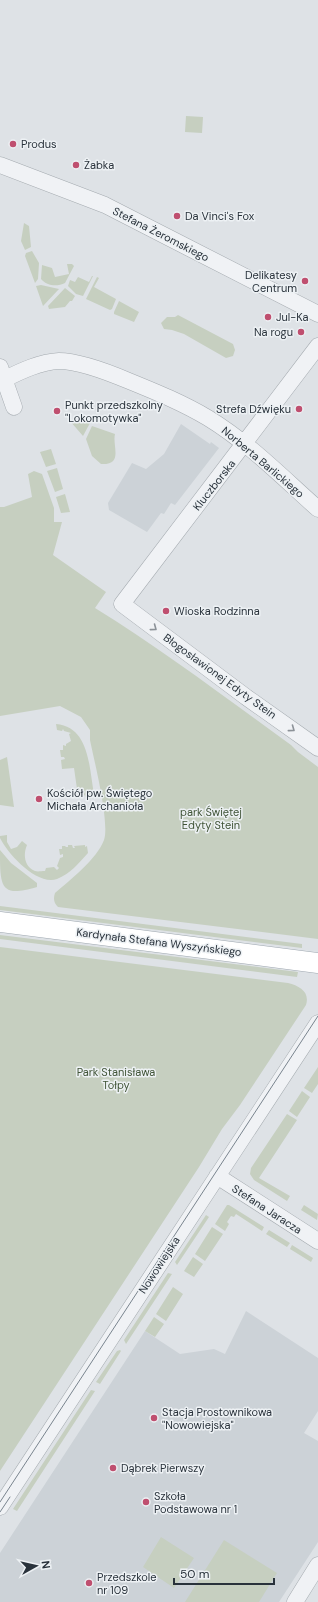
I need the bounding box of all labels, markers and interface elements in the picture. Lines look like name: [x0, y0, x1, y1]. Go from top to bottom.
place label: Produs: [21, 137, 57, 151]
marker: Produs: [8, 139, 18, 149]
place label: Żabka: [84, 158, 114, 172]
marker: Żabka: [71, 160, 81, 170]
street label: Stefana Żeromskiego: [110, 204, 212, 264]
place label: Da Vinci's Fox: [185, 209, 255, 223]
marker: Da Vinci's Fox: [172, 211, 182, 221]
place label: Delikatesy Centrum: [245, 268, 297, 295]
marker: Delikatesy Centrum: [300, 276, 310, 286]
place label: Jul-Ka: [276, 310, 308, 324]
marker: Jul-Ka: [263, 312, 273, 322]
place label: Na rogu: [254, 325, 293, 339]
marker: Na rogu: [296, 327, 306, 337]
place label: Punkt przedszkolny "Lokomotywka": [65, 398, 163, 425]
place label: Strefa Dźwięku: [216, 402, 291, 416]
marker: Strefa Dźwięku: [294, 404, 304, 414]
marker: Punkt przedszkolny "Lokomotywka": [52, 406, 62, 416]
street label: Norberta Barlickiego: [219, 423, 307, 501]
street label: Kluczborska: [190, 457, 238, 513]
place label: Wioska Rodzinna: [174, 604, 260, 618]
marker: Wioska Rodzinna: [161, 606, 171, 616]
one-way arrow: [149, 623, 156, 630]
street label: Błogosławionej Edyty Stein: [161, 630, 279, 722]
one-way arrow: [288, 724, 295, 731]
place label: Kościół pw. Świętego Michała Archanioła: [47, 786, 152, 813]
marker: Kościół pw. Świętego Michała Archanioła: [34, 794, 44, 804]
park label: park Świętej Edyty Stein: [180, 805, 242, 832]
street label: Kardynała Stefana Wyszyńskiego: [76, 925, 242, 959]
park label: Park Stanisława Tołpy: [77, 1065, 155, 1092]
street label: Stefana Jaracza: [229, 1181, 305, 1237]
street label: Nowowiejska: [135, 1234, 183, 1296]
place label: Stacja Prostownikowa "Nowowiejska": [162, 1405, 272, 1432]
marker: Stacja Prostownikowa "Nowowiejska": [149, 1413, 159, 1423]
place label: Dąbrek Pierwszy: [121, 1461, 204, 1475]
marker: Dąbrek Pierwszy: [108, 1463, 118, 1473]
place label: Szkoła Podstawowa nr 1: [154, 1489, 237, 1516]
marker: Szkoła Podstawowa nr 1: [141, 1497, 151, 1507]
north arrow: [16, 1546, 56, 1586]
text: N: [38, 1560, 53, 1570]
scale bar: [174, 1560, 274, 1586]
text: 50 m: [180, 1566, 209, 1582]
place label: Przedszkole nr 109: [97, 1570, 157, 1597]
marker: Przedszkole nr 109: [84, 1578, 94, 1588]

